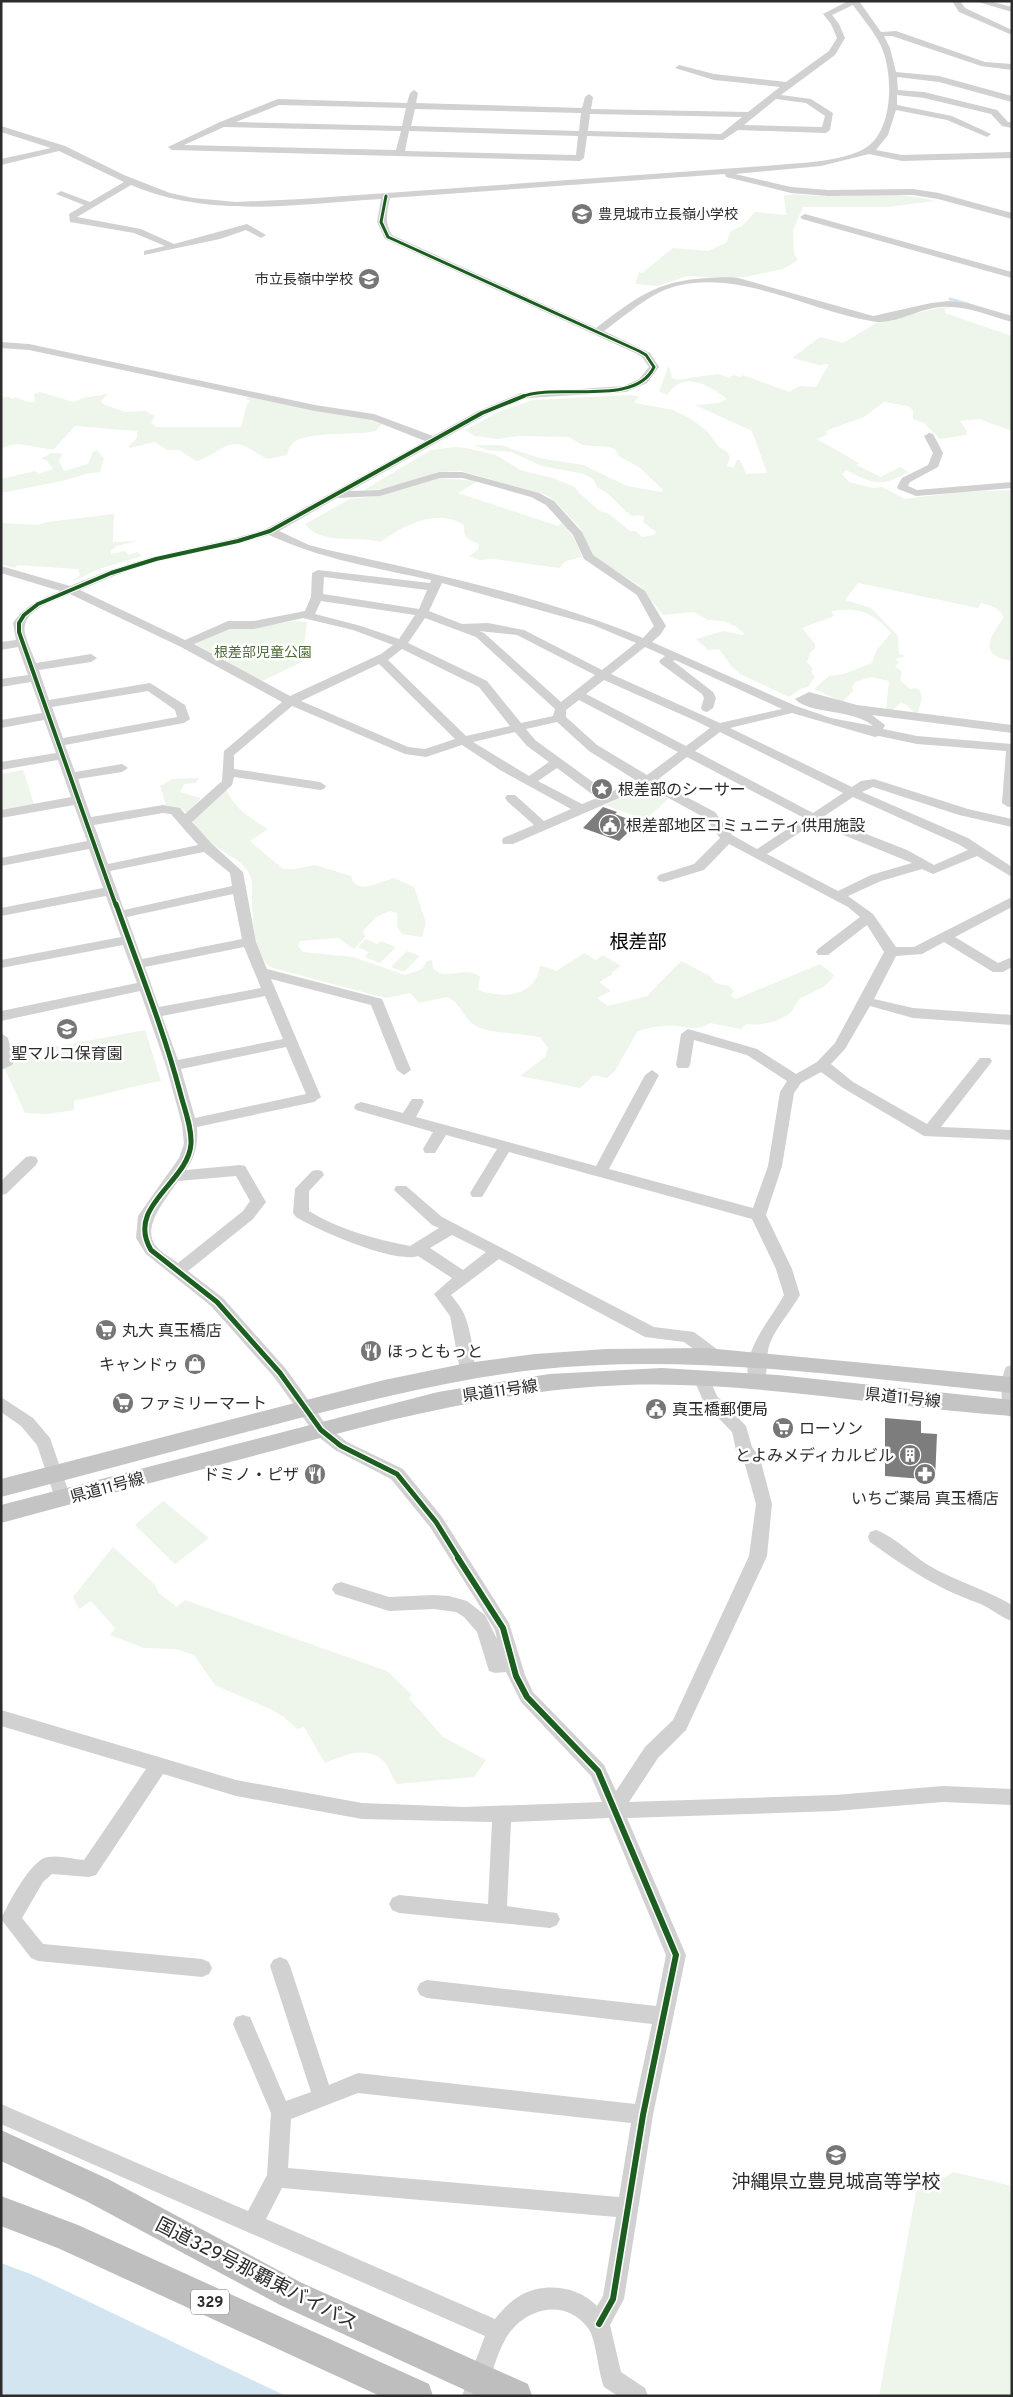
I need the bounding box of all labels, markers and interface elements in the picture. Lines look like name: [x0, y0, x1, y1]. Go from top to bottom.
school or university icon: 豊見城市立長嶺小学校: [570, 202, 594, 226]
place label: 豊見城市立長嶺小学校: [598, 207, 738, 224]
school or university icon: 市立長嶺中学校: [357, 267, 381, 291]
place label: 市立長嶺中学校: [255, 272, 353, 289]
park label: 根差部児童公園: [214, 645, 312, 662]
place icon: 根差部のシーサー: [590, 777, 614, 801]
place label: 根差部のシーサー: [618, 781, 746, 801]
public building icon: 根差部地区コミュニティ供用施設: [598, 813, 622, 837]
place label: 根差部地区コミュニティ供用施設: [626, 817, 865, 837]
district label: 根差部: [609, 931, 667, 955]
school or university icon: 聖マルコ保育園: [55, 1017, 79, 1041]
place label: 聖マルコ保育園: [11, 1045, 123, 1065]
supermarket icon: 丸大 真玉橋店: [94, 1318, 118, 1342]
place label: 丸大 真玉橋店: [122, 1322, 222, 1342]
restaurant icon: ほっともっと: [359, 1339, 383, 1363]
place label: ほっともっと: [387, 1343, 483, 1363]
shop icon: キャンドゥ: [183, 1352, 207, 1376]
place label: キャンドゥ: [99, 1356, 179, 1376]
street label: 県道11号線: [461, 1377, 539, 1407]
street label: 県道11号線: [864, 1385, 942, 1413]
supermarket icon: ファミリーマート: [111, 1391, 135, 1415]
place label: ファミリーマート: [139, 1395, 267, 1415]
public building icon: 真玉橋郵便局: [644, 1397, 668, 1421]
place label: 真玉橋郵便局: [672, 1401, 768, 1421]
supermarket icon: ローソン: [771, 1416, 795, 1440]
place label: ローソン: [799, 1420, 863, 1440]
building icon: とよみメディカルビル: [898, 1443, 922, 1467]
place label: とよみメディカルビル: [735, 1447, 894, 1467]
restaurant icon: ドミノ・ピザ: [303, 1462, 327, 1486]
pharmacy icon: いちご薬局 真玉橋店: [913, 1462, 937, 1486]
place label: ドミノ・ピザ: [203, 1466, 299, 1486]
street label: 県道11号線: [68, 1469, 147, 1508]
place label: いちご薬局 真玉橋店: [851, 1490, 999, 1510]
school or university icon: 沖縄県立豊見城高等学校: [824, 2143, 848, 2167]
place label: 沖縄県立豊見城高等学校: [731, 2171, 941, 2195]
street label: 国道329号那覇東バイパス: [152, 2212, 362, 2334]
road number: 329: [191, 2290, 229, 2314]

